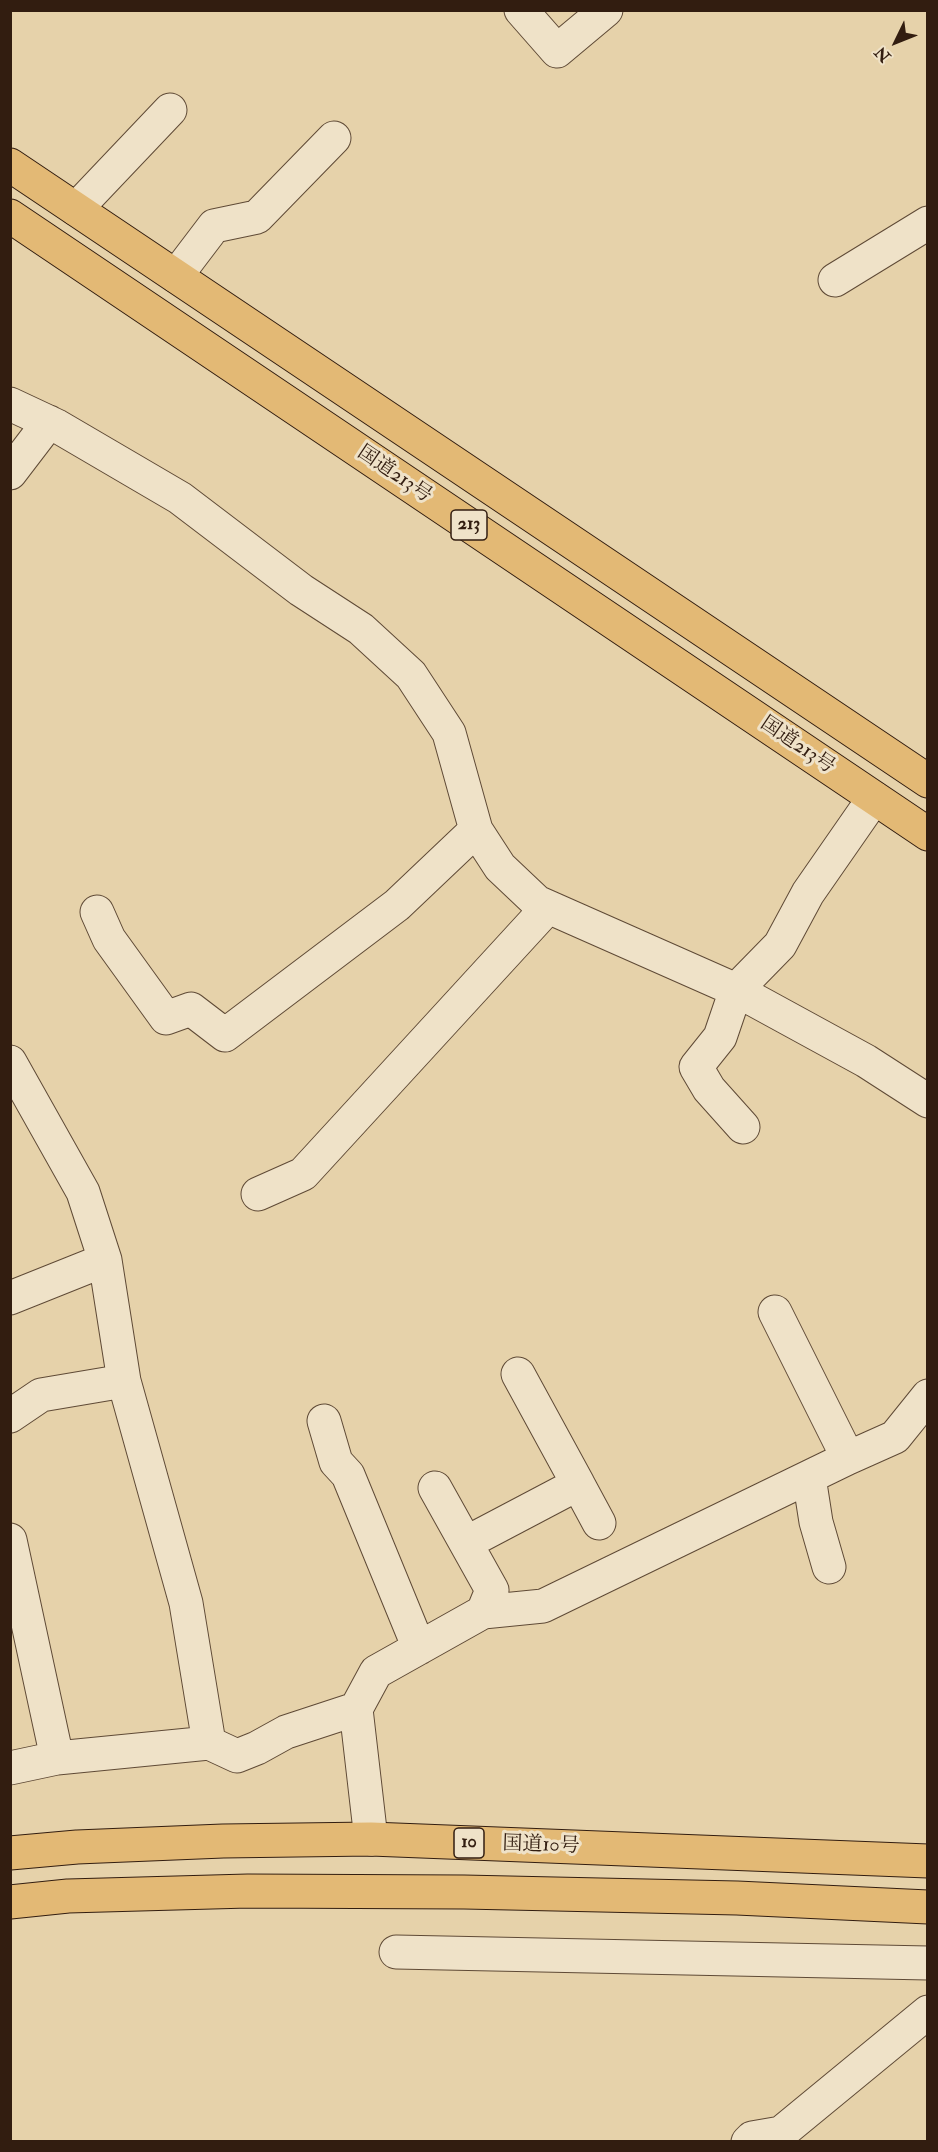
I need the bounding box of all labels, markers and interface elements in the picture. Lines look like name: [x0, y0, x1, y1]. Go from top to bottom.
north arrow: [866, 12, 926, 72]
text: N: [871, 42, 895, 66]
street label: 国道213号: [352, 441, 436, 509]
road number: 213: [451, 510, 487, 540]
street label: 国道213号: [755, 712, 839, 780]
road number: 10: [454, 1828, 484, 1858]
street label: 国道10号: [502, 1833, 580, 1859]

